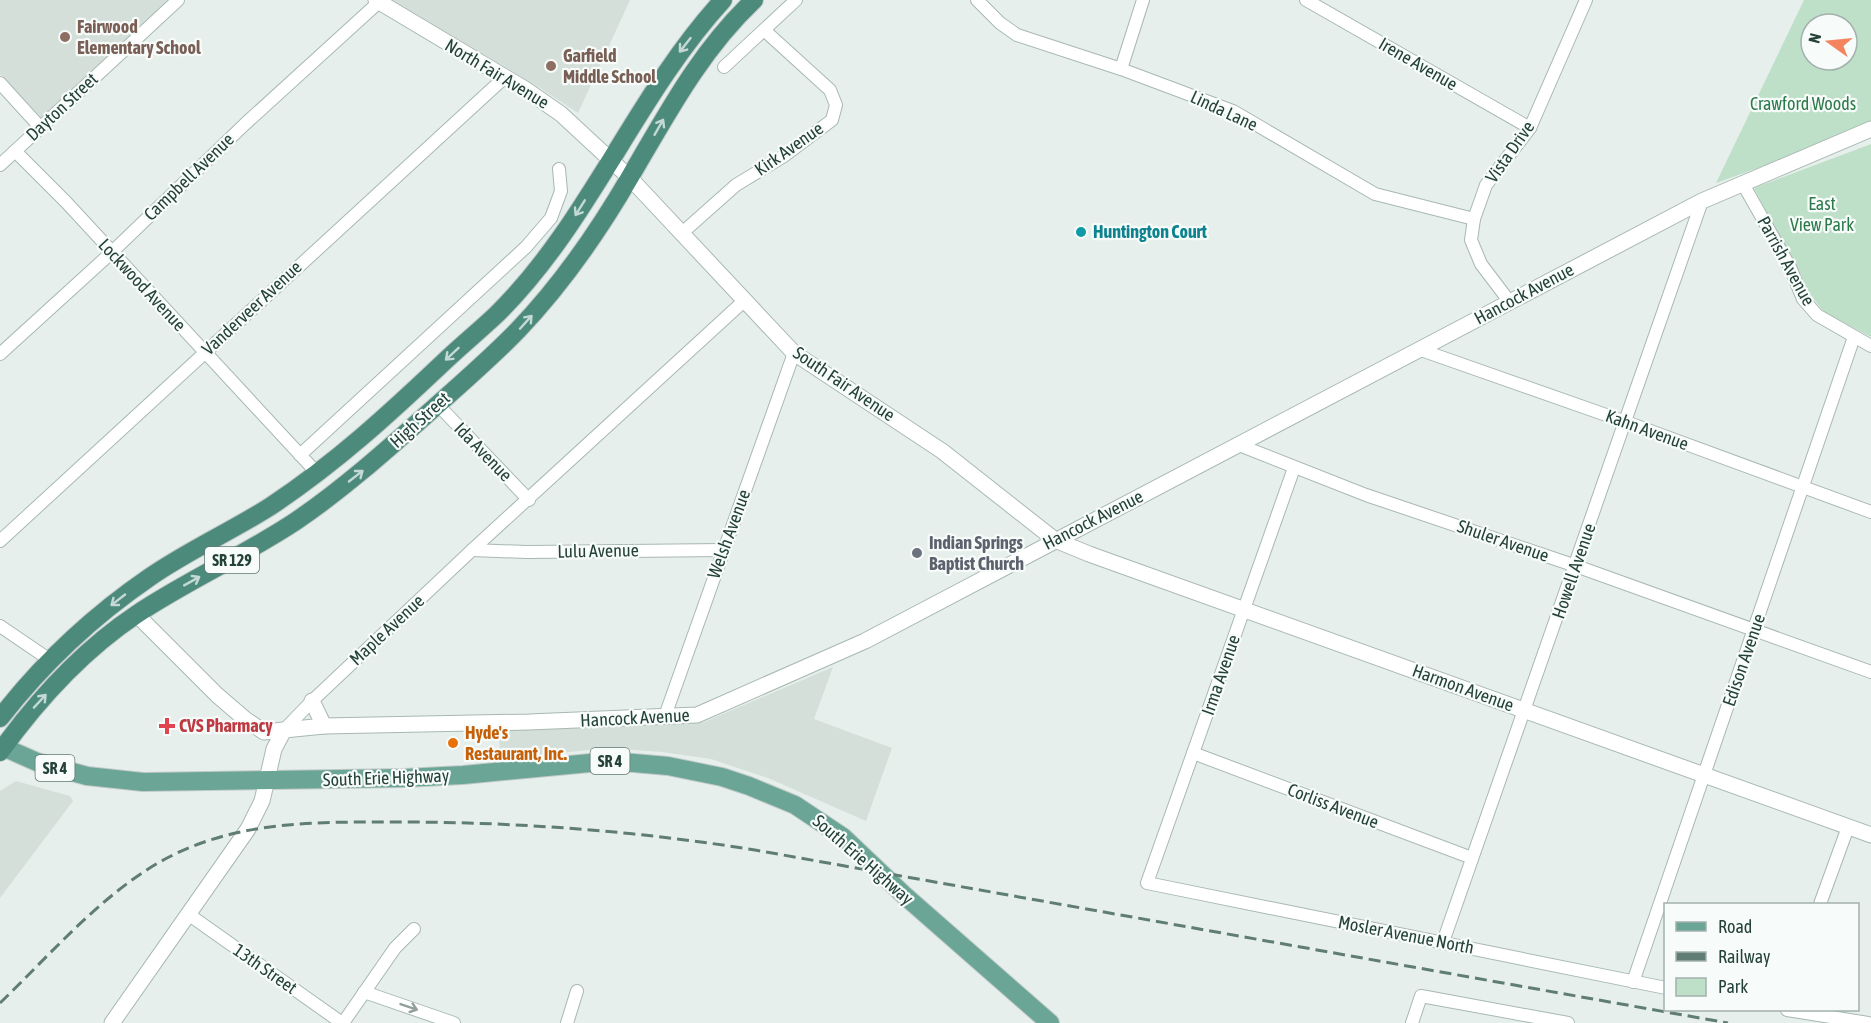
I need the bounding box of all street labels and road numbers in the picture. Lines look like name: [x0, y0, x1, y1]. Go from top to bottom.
street label: Irene Avenue: [1375, 33, 1461, 94]
street label: North Fair Avenue: [441, 34, 553, 113]
street label: Dayton Street: [22, 68, 102, 145]
street label: Linda Lane: [1187, 86, 1261, 135]
street label: Kirk Avenue: [751, 117, 827, 180]
street label: Vista Drive: [1481, 117, 1538, 187]
street label: Campbell Avenue: [139, 129, 238, 225]
street label: Parrish Avenue: [1753, 212, 1820, 309]
street label: Lockwood Avenue: [94, 234, 190, 335]
street label: Vanderveer Avenue: [198, 256, 306, 359]
street label: Hancock Avenue: [1470, 259, 1577, 329]
street label: South Fair Avenue: [789, 342, 899, 425]
street label: High Street: [386, 387, 454, 452]
street label: Kahn Avenue: [1603, 405, 1691, 454]
street label: Ida Avenue: [450, 418, 517, 485]
street label: Hancock Avenue: [1039, 485, 1146, 554]
street label: Welsh Avenue: [703, 487, 754, 581]
street label: Shuler Avenue: [1455, 515, 1552, 566]
street label: Howell Avenue: [1547, 520, 1600, 621]
street label: Lulu Avenue: [557, 539, 639, 562]
road number: SR 129: [205, 547, 259, 573]
street label: Maple Avenue: [345, 590, 428, 669]
street label: Edison Avenue: [1718, 611, 1769, 709]
street label: Irma Avenue: [1197, 632, 1244, 718]
street label: Harmon Avenue: [1410, 659, 1517, 716]
street label: Hancock Avenue: [580, 704, 690, 731]
road number: SR 4: [590, 748, 630, 774]
road number: SR 4: [36, 755, 74, 781]
street label: South Erie Highway: [323, 765, 449, 790]
street label: Corliss Avenue: [1285, 779, 1382, 832]
street label: South Erie Highway: [809, 810, 918, 909]
street label: Mosler Avenue North: [1336, 911, 1476, 958]
street label: 13th Street: [229, 939, 301, 998]

